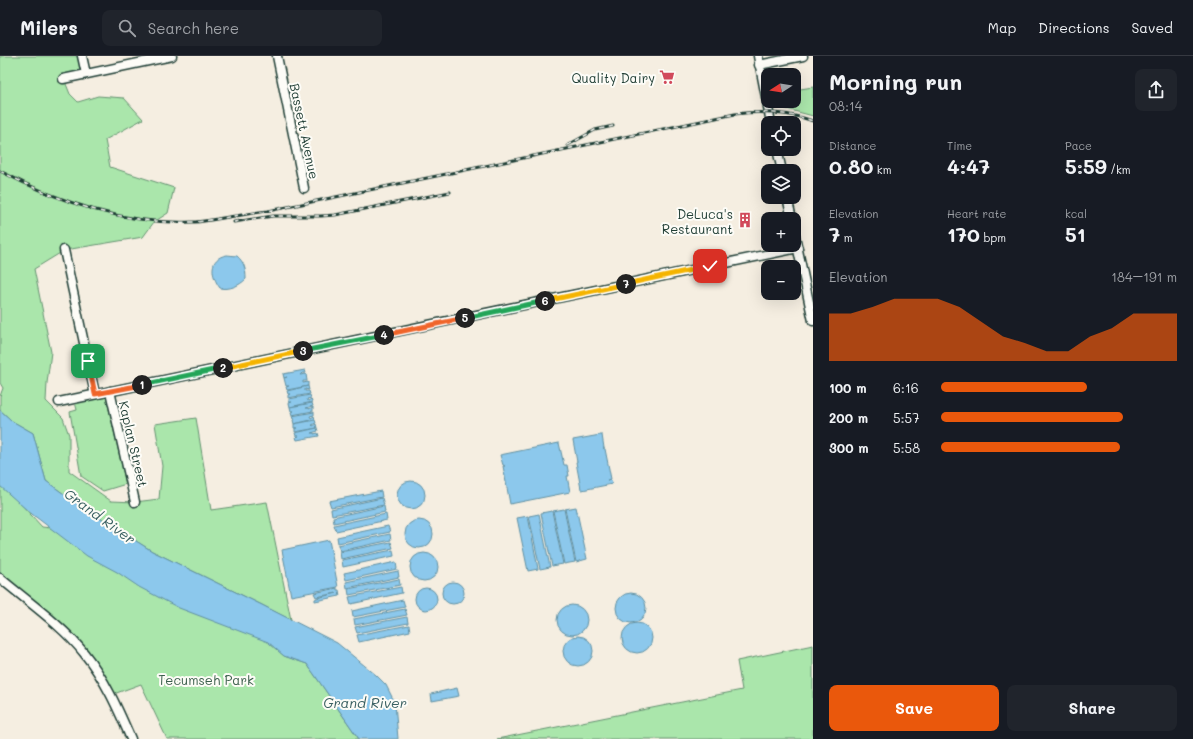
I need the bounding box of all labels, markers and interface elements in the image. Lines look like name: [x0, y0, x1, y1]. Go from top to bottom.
search box: [102, 10, 382, 46]
text: Milers: [20, 15, 78, 40]
icon: search: [116, 17, 138, 39]
text: Search here: [148, 18, 239, 38]
text: Map: [988, 18, 1016, 37]
text: Directions: [1038, 18, 1109, 37]
text: Saved: [1131, 18, 1173, 37]
text: Morning run: [829, 67, 962, 96]
supermarket icon: Quality Dairy: [658, 68, 676, 86]
north arrow: [761, 68, 801, 108]
map controls: [761, 68, 801, 300]
place label: Quality Dairy: [571, 69, 655, 86]
button: share: [1135, 69, 1177, 111]
street label: Bassett Avenue: [287, 82, 323, 180]
text: 08:14: [829, 97, 862, 114]
button: locate: [761, 116, 801, 156]
text: Distance: [829, 138, 876, 153]
text: Time: [947, 138, 972, 153]
text: Pace: [1065, 138, 1092, 153]
text: 0.80: [829, 153, 873, 179]
text: 4:47: [947, 153, 990, 179]
text: 5:59: [1065, 153, 1107, 179]
text: km: [873, 162, 891, 177]
text: /km: [1107, 162, 1131, 177]
button: layers: [761, 164, 801, 204]
place label: DeLuca's Restaurant: [662, 205, 733, 237]
text: Elevation: [829, 206, 878, 221]
text: Heart rate: [947, 206, 1006, 221]
text: kcal: [1065, 206, 1087, 221]
building icon: DeLuca's Restaurant: [736, 211, 754, 229]
button: +: [761, 212, 801, 252]
text: 7: [829, 221, 840, 247]
text: 170: [947, 221, 980, 247]
text: 51: [1065, 221, 1086, 247]
text: m: [840, 230, 852, 245]
text: bpm: [980, 230, 1006, 245]
pin: [693, 249, 727, 283]
icon: check: [699, 255, 721, 277]
button: −: [761, 260, 801, 300]
text: Elevation: [829, 268, 887, 285]
text: 184–191 m: [1111, 268, 1177, 285]
pin: 7: [616, 274, 636, 294]
text: 7: [623, 276, 629, 291]
pin: 6: [535, 291, 555, 311]
text: 6: [542, 293, 548, 308]
pin: 5: [455, 308, 475, 328]
text: 5: [462, 310, 468, 325]
pin: 4: [374, 325, 394, 345]
text: 4: [381, 327, 387, 342]
pin: 3: [293, 341, 313, 361]
text: 3: [300, 343, 306, 358]
pin: [71, 344, 105, 378]
icon: arrive: [77, 350, 99, 372]
pin: 2: [213, 358, 233, 378]
text: 2: [220, 360, 226, 375]
pin: 1: [132, 375, 152, 395]
text: 1: [140, 377, 144, 392]
text: 100 m: [829, 379, 866, 396]
text: 6:16: [893, 379, 919, 396]
street label: Kaplan Street: [116, 399, 152, 489]
text: 200 m: [829, 409, 868, 426]
text: 5:57: [893, 409, 919, 426]
text: 300 m: [829, 439, 869, 456]
text: 5:58: [893, 439, 920, 456]
water label: Grand River: [61, 484, 139, 548]
park label: Tecumseh Park: [158, 671, 254, 688]
button: Save: [829, 685, 999, 731]
button: Share: [1007, 685, 1177, 731]
water label: Grand River: [323, 693, 407, 712]

